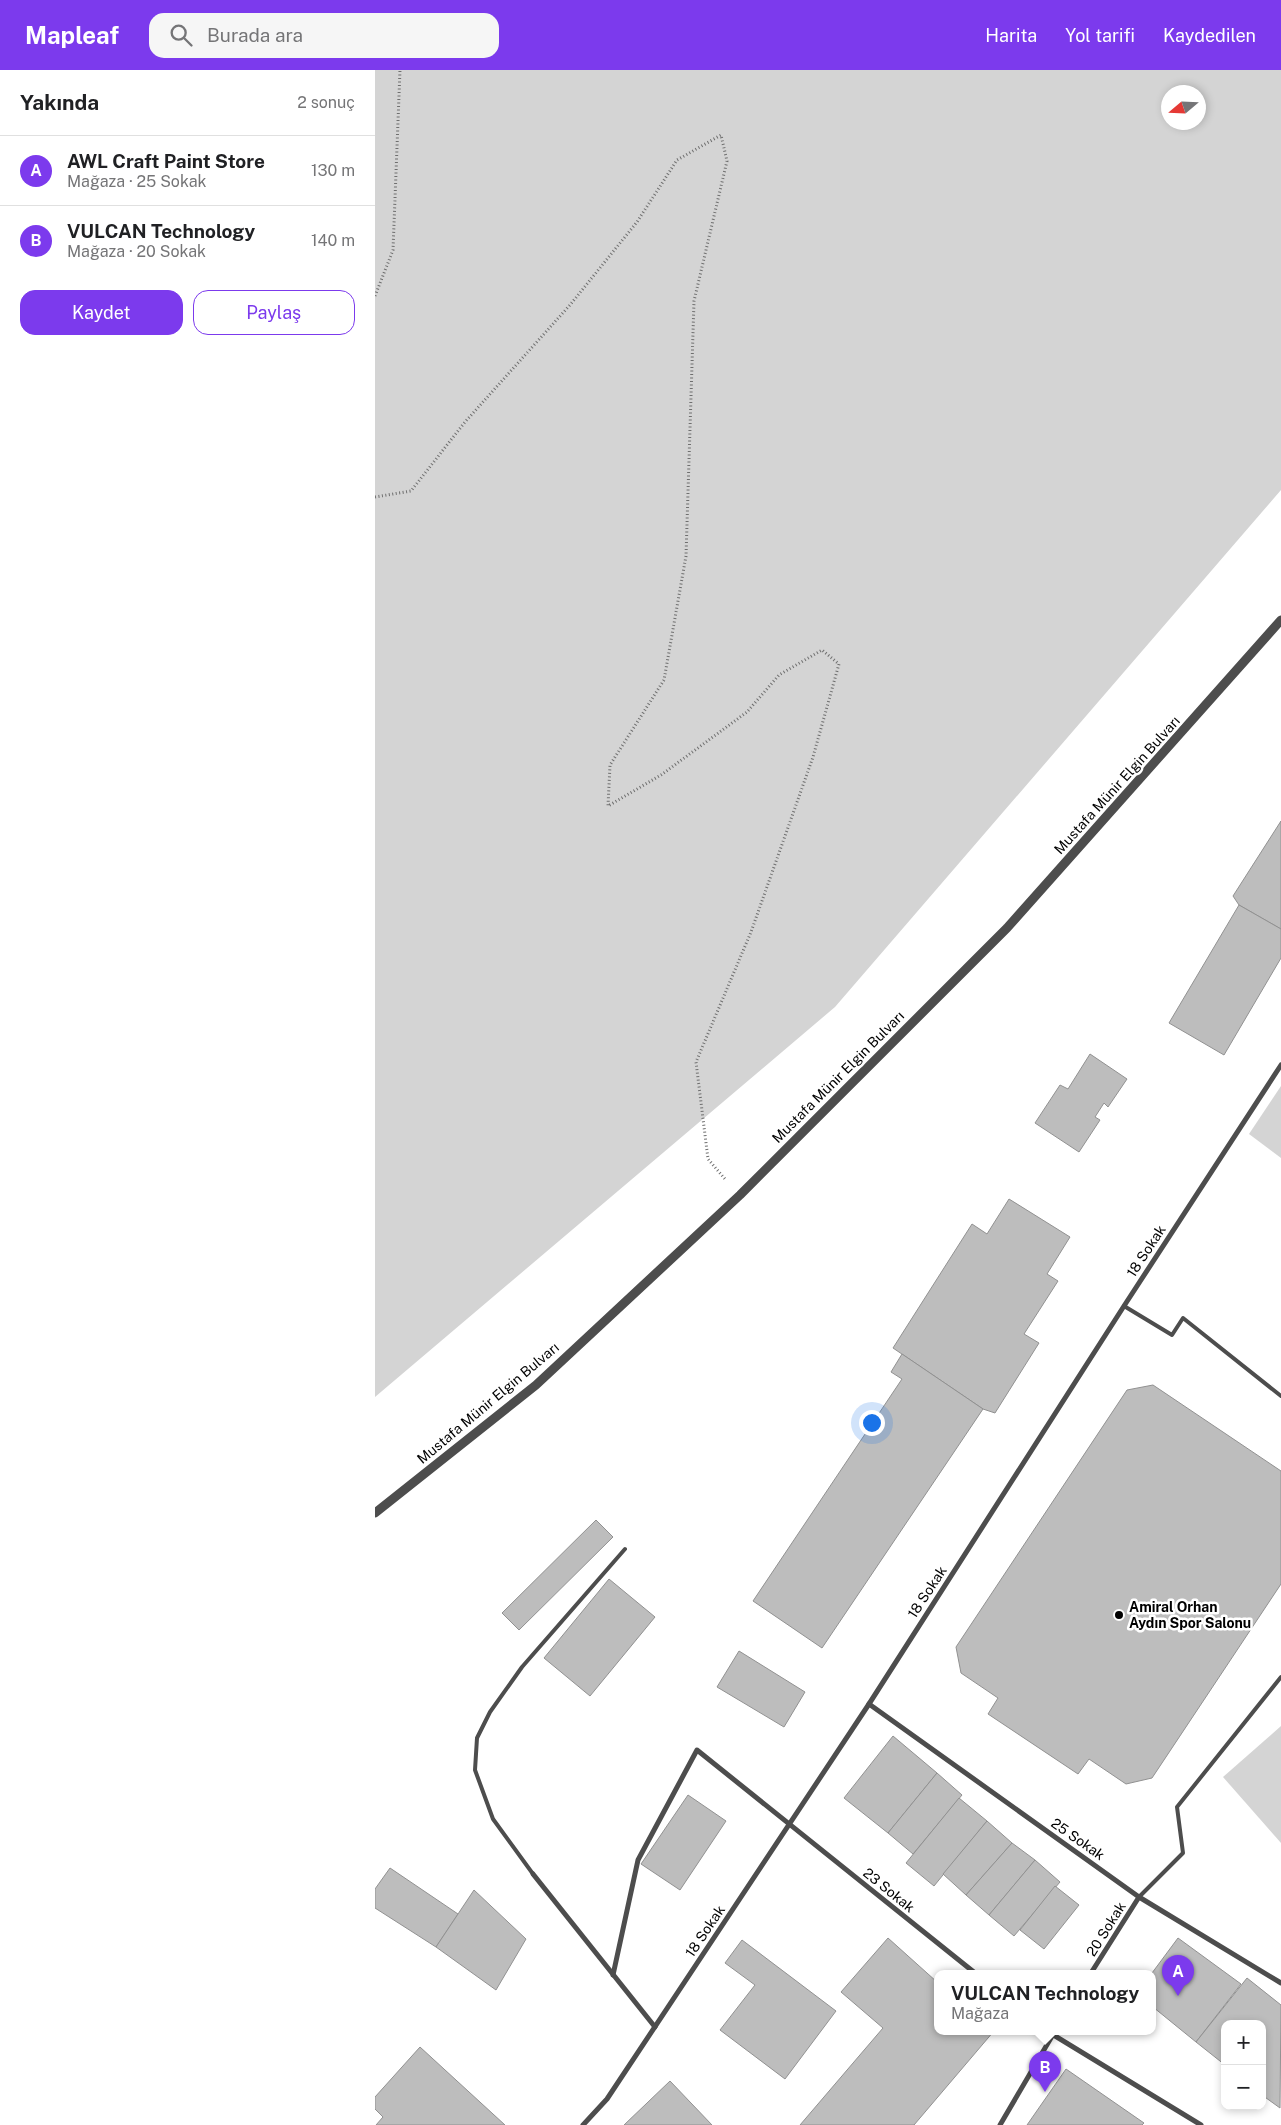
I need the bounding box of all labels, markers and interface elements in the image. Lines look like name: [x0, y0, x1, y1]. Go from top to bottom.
search box: [149, 13, 499, 58]
text: Mapleaf: [25, 21, 119, 49]
icon: search: [167, 21, 195, 49]
text: Burada ara: [207, 24, 303, 46]
text: Harita: [985, 25, 1037, 46]
text: Yol tarifi: [1065, 25, 1135, 46]
text: Kaydedilen: [1163, 25, 1256, 46]
north arrow: [1161, 85, 1206, 130]
text: Yakında: [20, 90, 99, 115]
text: 2 sonuç: [297, 93, 355, 112]
text: AWL Craft Paint Store: [67, 150, 265, 172]
text: A: [30, 161, 42, 180]
text: 130 m: [311, 161, 355, 180]
text: Mağaza · 25 Sokak: [67, 172, 207, 191]
text: VULCAN Technology: [67, 220, 255, 242]
text: B: [31, 231, 41, 250]
text: 140 m: [311, 231, 355, 250]
text: Mağaza · 20 Sokak: [67, 242, 206, 261]
button: Kaydet: [20, 290, 183, 335]
button: Paylaş: [193, 290, 355, 335]
street label: Mustafa Münir Elgin Bulvarı: [1051, 713, 1183, 857]
street label: Mustafa Münir Elgin Bulvarı: [769, 1008, 907, 1146]
street label: 18 Sokak: [1123, 1222, 1169, 1280]
street label: Mustafa Münir Elgin Bulvarı: [414, 1339, 562, 1467]
your location: [859, 1410, 885, 1436]
street label: 18 Sokak: [904, 1563, 950, 1621]
place label: Amiral Orhan Aydın Spor Salonu: [1129, 1599, 1251, 1631]
marker: Amiral Orhan Aydın Spor Salonu: [1113, 1609, 1125, 1621]
street label: 25 Sokak: [1048, 1815, 1108, 1863]
street label: 23 Sokak: [860, 1865, 918, 1916]
street label: 20 Sokak: [1083, 1899, 1129, 1959]
street label: 18 Sokak: [682, 1902, 728, 1960]
pin: A: [1162, 1955, 1194, 1996]
popup: [934, 1970, 1156, 2035]
text: VULCAN Technology: [951, 1982, 1139, 2004]
text: Mağaza: [951, 2004, 1009, 2023]
map controls: [1221, 2020, 1266, 2110]
button: +: [1221, 2020, 1266, 2065]
pin: B: [1029, 2051, 1061, 2092]
button: −: [1221, 2065, 1266, 2110]

